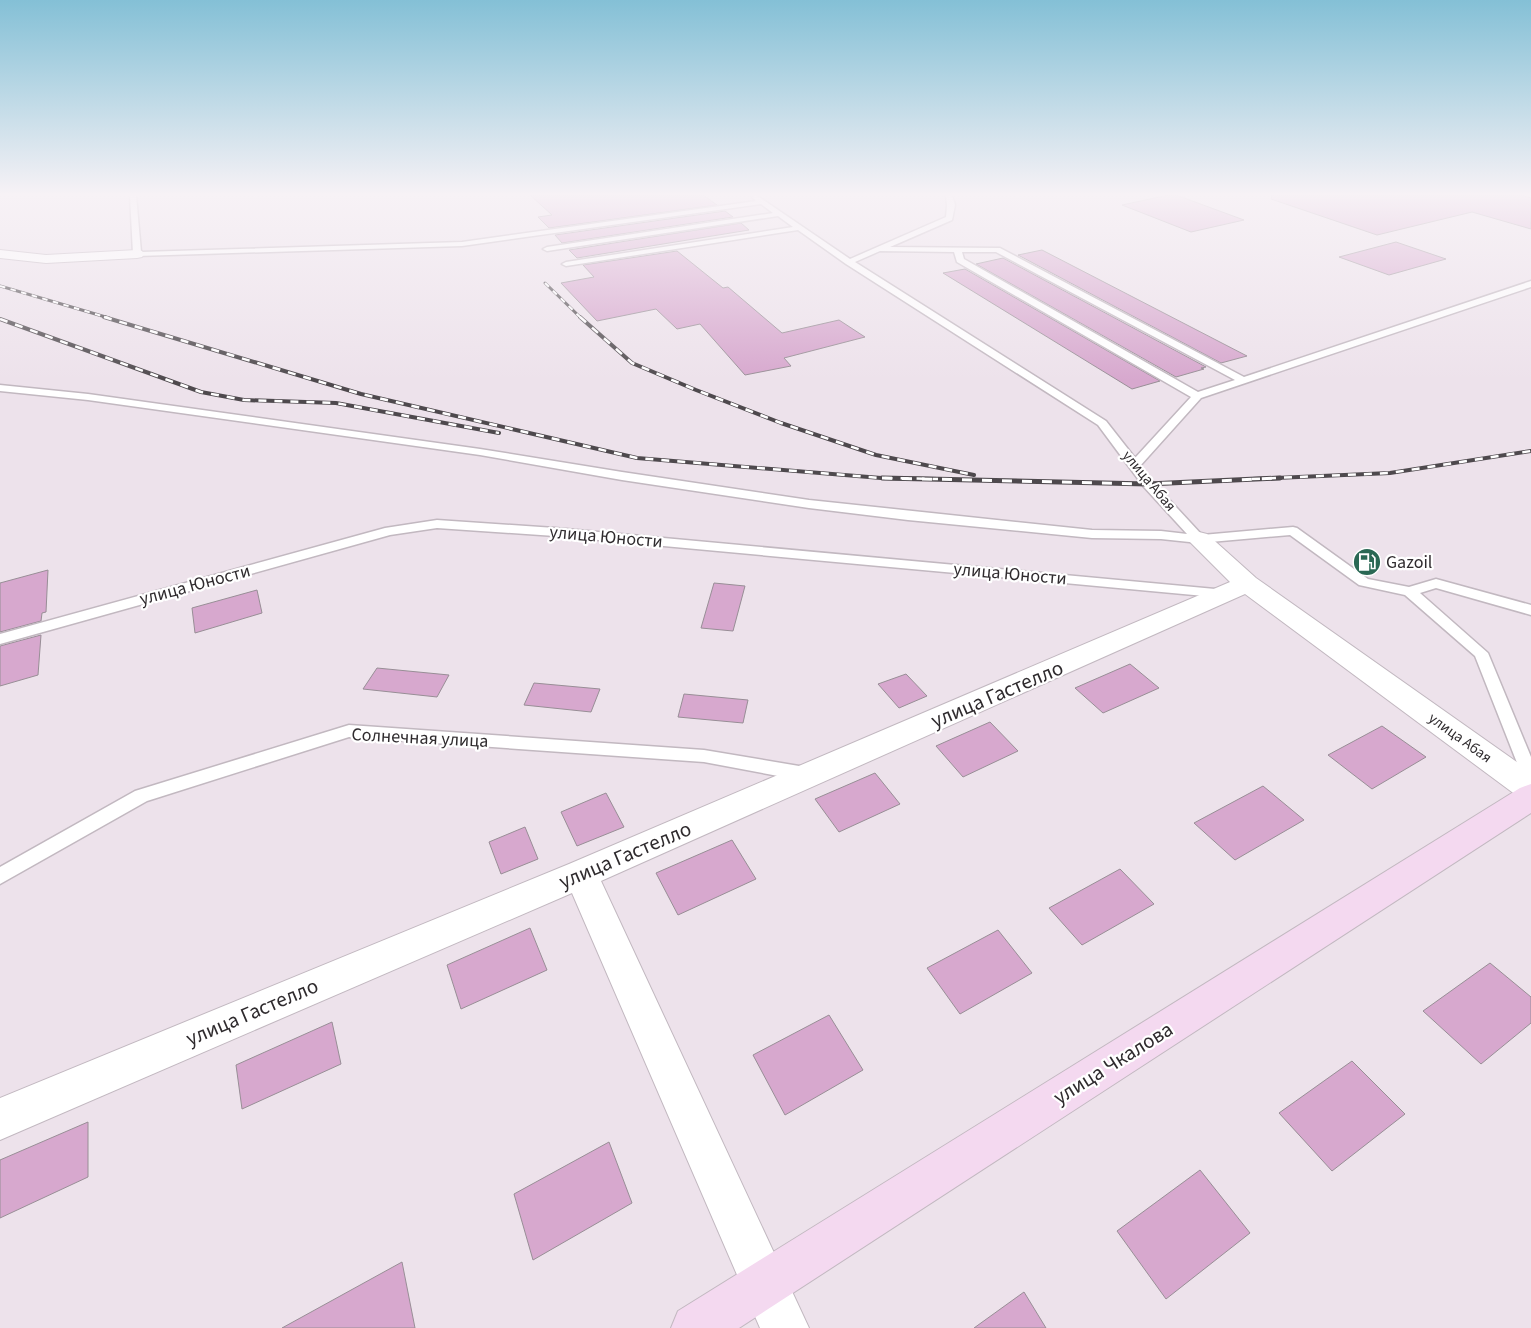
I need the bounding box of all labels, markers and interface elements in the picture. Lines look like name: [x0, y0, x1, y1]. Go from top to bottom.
street label: улица Абая: [1117, 446, 1181, 516]
street label: улица Юности: [548, 520, 664, 554]
fuel station icon: Gazoil: [1352, 547, 1382, 577]
place label: Gazoil: [1386, 550, 1432, 575]
street label: улица Юности: [952, 557, 1068, 591]
street label: улица Юности: [137, 558, 253, 612]
street label: улица Гастелло: [926, 653, 1068, 735]
street label: улица Абая: [1424, 708, 1496, 768]
street label: Солнечная улица: [351, 722, 489, 754]
street label: улица Гастелло: [554, 814, 696, 896]
street label: улица Гастелло: [181, 971, 323, 1053]
street label: улица Чкалова: [1047, 1014, 1179, 1112]

